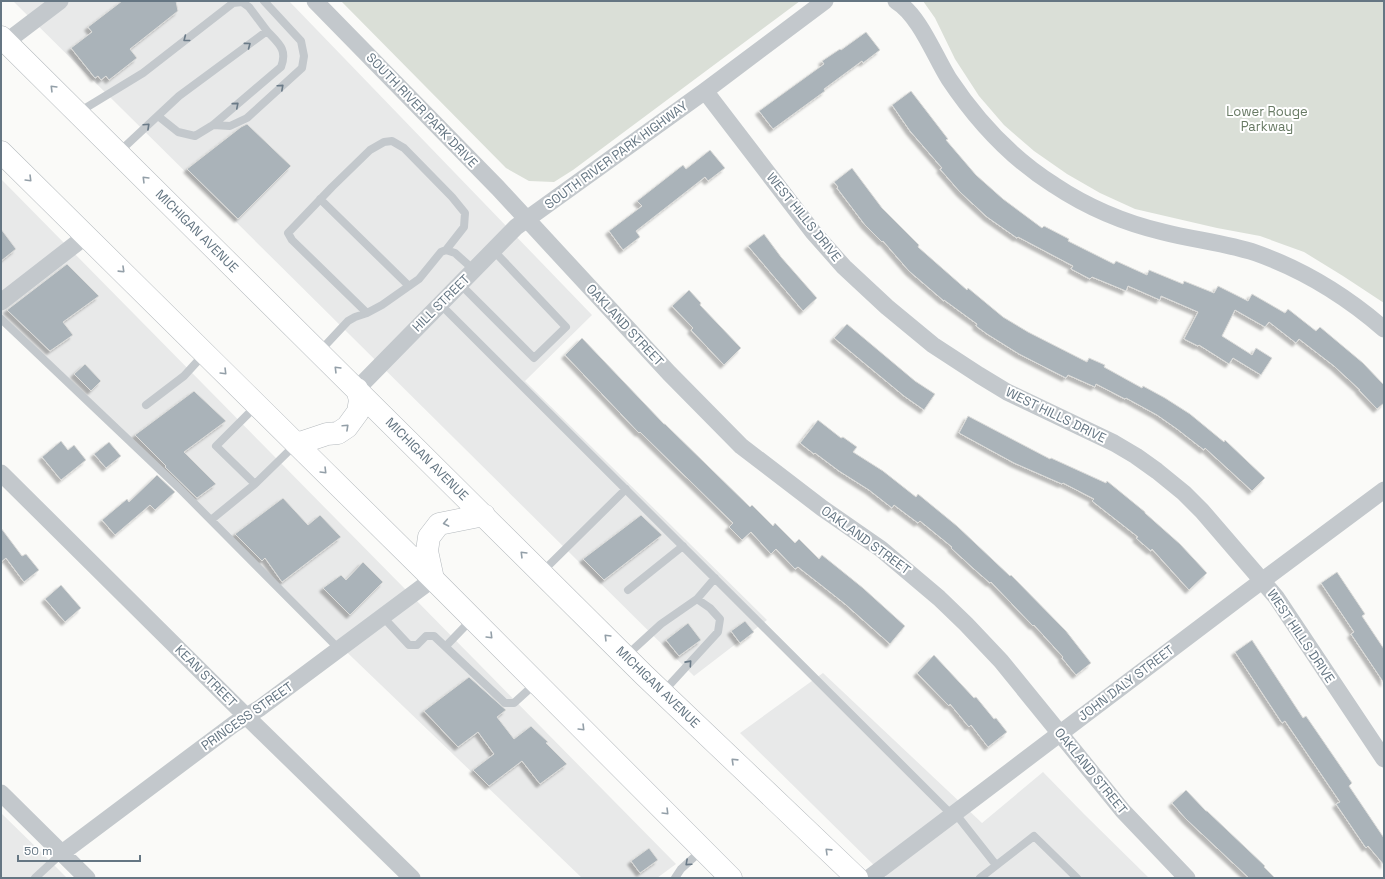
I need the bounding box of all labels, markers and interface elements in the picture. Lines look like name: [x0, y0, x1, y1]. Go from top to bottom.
one-way arrow: [184, 34, 191, 41]
one-way arrow: [244, 43, 251, 50]
street label: SOUTH RIVER PARK DRIVE: [363, 49, 481, 171]
one-way arrow: [50, 85, 58, 93]
one-way arrow: [276, 85, 284, 92]
street label: SOUTH RIVER PARK HIGHWAY: [541, 97, 691, 213]
one-way arrow: [231, 102, 239, 110]
park label: Lower Rouge Parkway: [1226, 103, 1308, 135]
one-way arrow: [142, 123, 150, 131]
street label: WEST HILLS DRIVE: [763, 169, 845, 265]
one-way arrow: [24, 174, 32, 182]
one-way arrow: [143, 176, 150, 184]
street label: MICHIGAN AVENUE: [152, 186, 242, 276]
one-way arrow: [117, 265, 125, 273]
street label: HILL STREET: [409, 270, 474, 335]
street label: OAKLAND STREET: [583, 280, 668, 370]
one-way arrow: [219, 367, 227, 375]
one-way arrow: [334, 367, 342, 374]
street label: WEST HILLS DRIVE: [1003, 383, 1109, 447]
street label: MICHIGAN AVENUE: [382, 414, 472, 504]
one-way arrow: [341, 424, 349, 431]
one-way arrow: [319, 466, 327, 474]
street label: OAKLAND STREET: [818, 502, 914, 578]
one-way arrow: [443, 518, 449, 527]
one-way arrow: [520, 551, 528, 559]
street label: WEST HILLS DRIVE: [1263, 586, 1339, 686]
one-way arrow: [485, 631, 493, 639]
one-way arrow: [604, 634, 612, 642]
street label: KEAN STREET: [171, 641, 241, 711]
street label: JOHN DALY STREET: [1075, 641, 1178, 725]
street label: MICHIGAN AVENUE: [612, 643, 704, 731]
one-way arrow: [684, 661, 691, 668]
street label: PRINCESS STREET: [198, 678, 297, 754]
one-way arrow: [577, 723, 585, 731]
street label: OAKLAND STREET: [1051, 724, 1131, 818]
one-way arrow: [732, 759, 739, 766]
one-way arrow: [661, 807, 669, 815]
scale bar: [18, 837, 140, 863]
text: 50 m: [24, 843, 52, 859]
one-way arrow: [825, 848, 833, 856]
one-way arrow: [686, 858, 693, 865]

